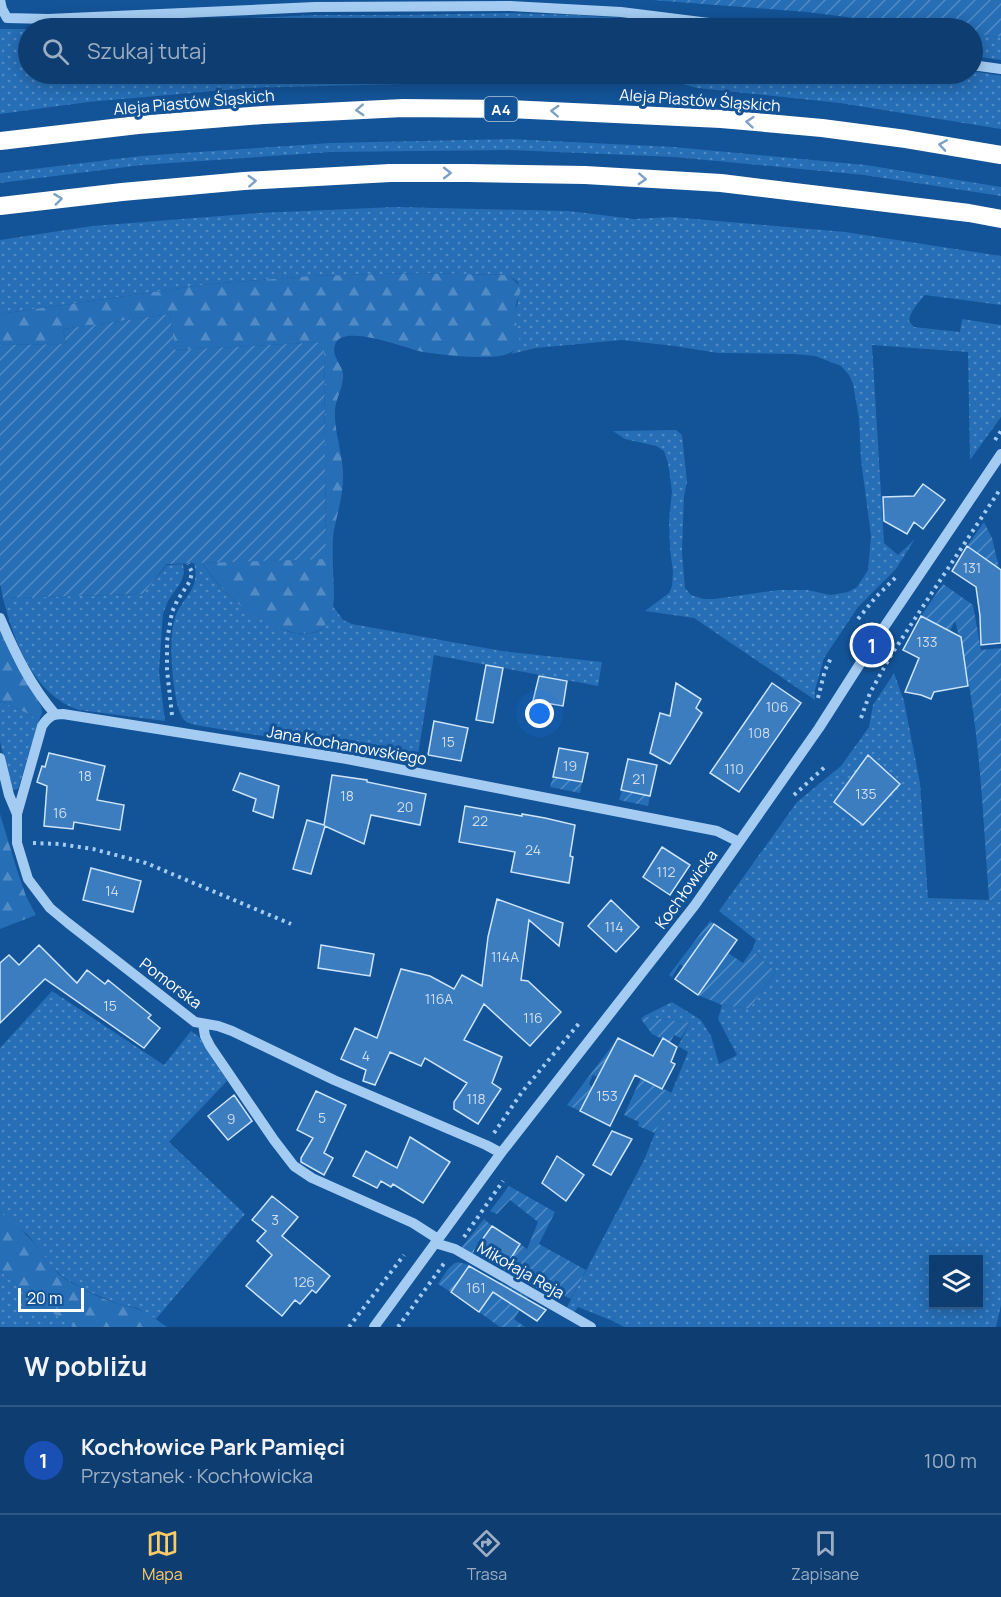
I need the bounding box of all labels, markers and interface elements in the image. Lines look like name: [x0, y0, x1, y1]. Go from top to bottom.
search box: [18, 18, 983, 84]
icon: search: [39, 35, 72, 68]
text: Szukaj tutaj: [87, 36, 207, 66]
street label: Aleja Piastów Śląskich: [619, 83, 781, 117]
street label: Aleja Piastów Śląskich: [113, 84, 275, 120]
road number: A4: [484, 97, 518, 121]
one-way arrow: [356, 103, 365, 116]
one-way arrow: [551, 104, 560, 117]
one-way arrow: [745, 116, 754, 129]
one-way arrow: [939, 139, 949, 152]
one-way arrow: [443, 167, 452, 179]
one-way arrow: [637, 172, 646, 185]
one-way arrow: [248, 174, 257, 187]
one-way arrow: [54, 193, 63, 206]
house number: 131: [963, 558, 981, 577]
pin: 1: [852, 622, 892, 668]
house number: 133: [917, 632, 937, 651]
house number: 106: [766, 697, 788, 716]
your location: [525, 699, 554, 728]
street label: Jana Kochanowskiego: [265, 720, 429, 770]
house number: 108: [748, 723, 770, 742]
house number: 15: [441, 732, 455, 751]
house number: 19: [563, 756, 577, 775]
house number: 110: [724, 759, 744, 778]
house number: 18: [78, 766, 92, 785]
house number: 21: [632, 769, 646, 788]
house number: 135: [855, 784, 877, 803]
house number: 18: [340, 786, 354, 805]
house number: 20: [397, 797, 413, 816]
house number: 16: [53, 803, 67, 822]
house number: 22: [472, 811, 488, 830]
house number: 24: [525, 840, 541, 859]
street label: Kochłowicka: [650, 845, 722, 933]
house number: 112: [657, 862, 675, 881]
house number: 14: [105, 881, 119, 900]
house number: 114: [604, 917, 624, 936]
house number: 114A: [491, 947, 519, 966]
street label: Pomorska: [135, 952, 207, 1014]
house number: 116A: [425, 989, 453, 1008]
house number: 15: [103, 996, 117, 1015]
house number: 116: [523, 1008, 543, 1027]
house number: 4: [362, 1046, 370, 1065]
house number: 153: [596, 1086, 618, 1105]
house number: 118: [466, 1089, 486, 1108]
house number: 5: [318, 1108, 326, 1127]
house number: 9: [227, 1109, 235, 1128]
house number: 3: [271, 1210, 279, 1229]
street label: Mikołaja Reja: [473, 1236, 569, 1304]
map controls: [929, 1255, 983, 1309]
button: layers: [929, 1255, 983, 1309]
house number: 126: [293, 1272, 315, 1291]
house number: 161: [466, 1278, 486, 1297]
scale bar: [18, 1285, 84, 1312]
text: 20 m: [27, 1287, 63, 1309]
text: W pobliżu: [24, 1348, 147, 1384]
text: Kochłowice Park Pamięci: [81, 1432, 345, 1462]
text: 1: [39, 1447, 48, 1474]
text: 100 m: [924, 1447, 977, 1474]
text: Przystanek · Kochłowicka: [81, 1462, 313, 1489]
tab: Mapa: [142, 1527, 183, 1585]
tab: Trasa: [467, 1527, 507, 1585]
tab: Zapisane: [791, 1527, 859, 1585]

